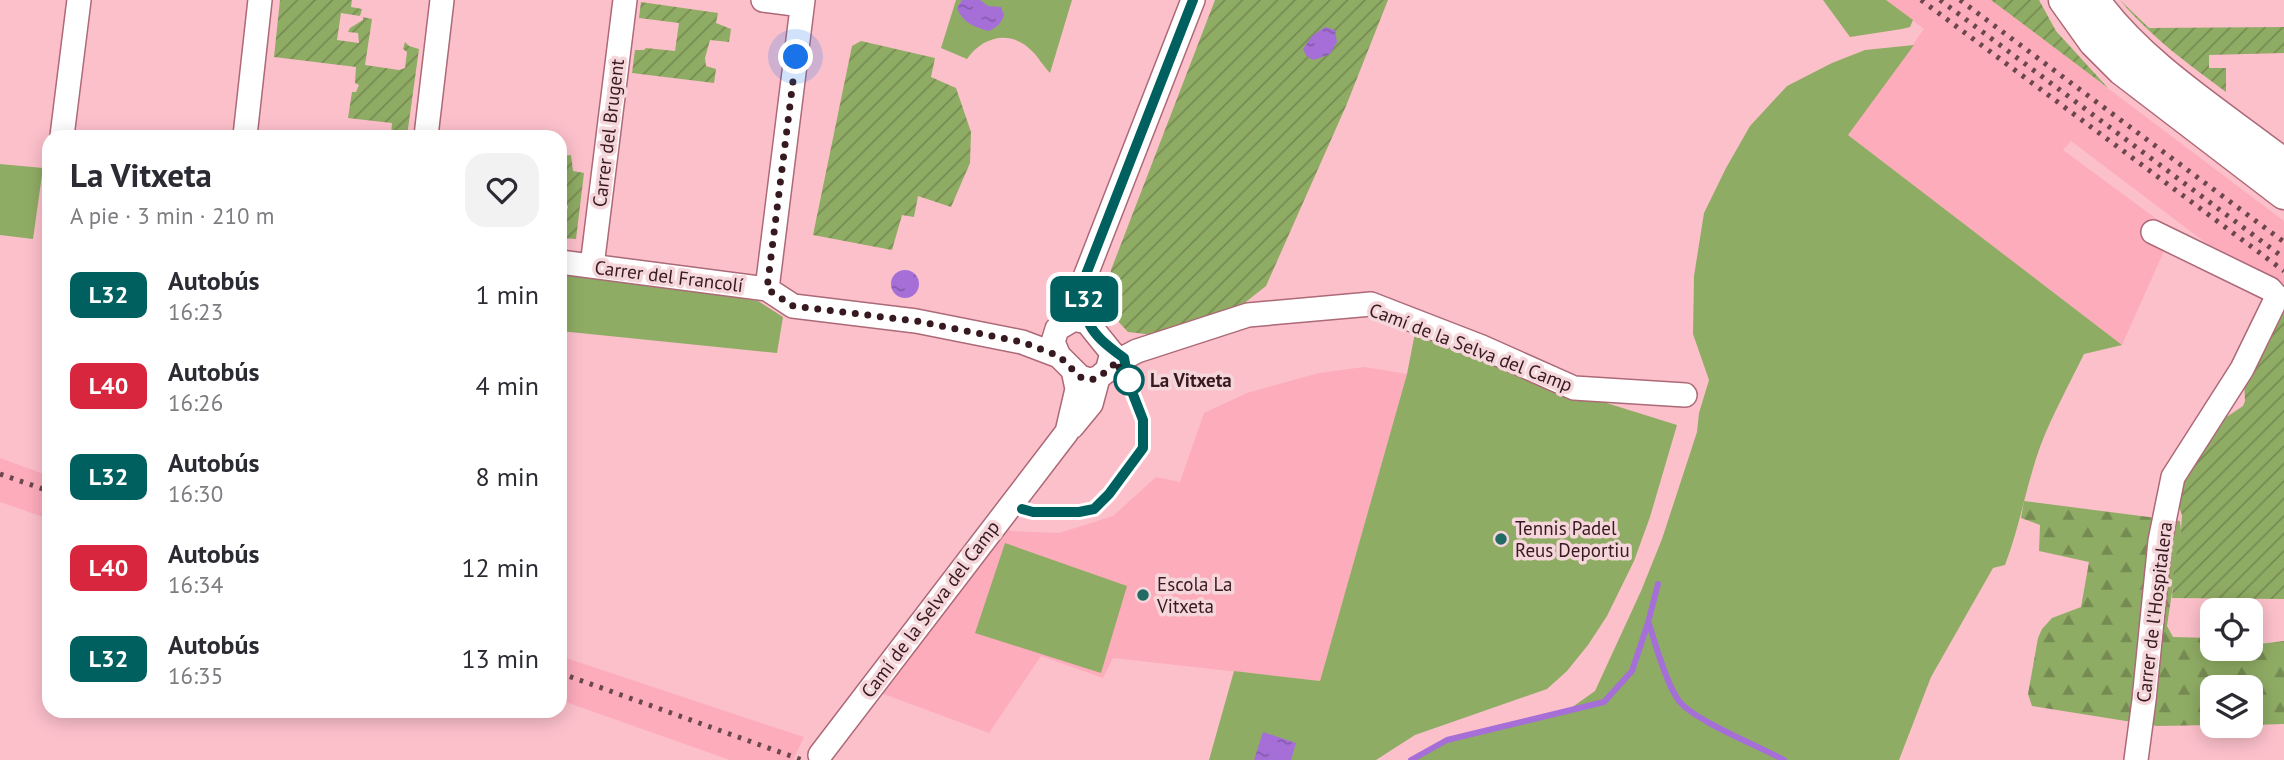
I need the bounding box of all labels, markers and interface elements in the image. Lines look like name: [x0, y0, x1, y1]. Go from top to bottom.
your location: [778, 39, 813, 74]
street label: Carrer del Brugent: [587, 57, 629, 208]
text: La Vitxeta: [70, 153, 212, 196]
button: heart: [465, 153, 539, 227]
text: A pie · 3 min · 210 m: [70, 201, 274, 230]
street label: Carrer del Francolí: [593, 255, 745, 297]
text: Autobús: [168, 264, 260, 297]
line badge: L32: [1044, 276, 1124, 322]
text: 1 min: [476, 278, 539, 311]
text: L32: [89, 279, 128, 310]
text: L32: [1064, 283, 1104, 314]
text: 16:23: [168, 297, 223, 326]
street label: Camí de la Selva del Camp: [1366, 297, 1576, 397]
text: Autobús: [168, 355, 260, 388]
marker: La Vitxeta: [1114, 365, 1144, 395]
place label: La Vitxeta: [1150, 368, 1232, 392]
text: 4 min: [476, 369, 539, 402]
text: L40: [89, 370, 128, 401]
text: 16:26: [168, 388, 223, 417]
text: Autobús: [168, 446, 260, 479]
text: 8 min: [476, 460, 539, 493]
text: L32: [89, 461, 128, 492]
text: 16:30: [168, 479, 223, 508]
street label: Camí de la Selva del Camp: [856, 516, 1004, 702]
place label: Tennis Padel Reus Deportiu: [1515, 516, 1630, 562]
street label: Carrer de l'Hospitalera: [2131, 520, 2177, 704]
marker: Tennis Padel Reus Deportiu: [1493, 531, 1509, 547]
text: Autobús: [168, 537, 260, 570]
text: 12 min: [461, 551, 539, 584]
text: L40: [89, 552, 128, 583]
text: 16:34: [168, 570, 223, 599]
place label: Escola La Vitxeta: [1156, 572, 1232, 618]
marker: Escola La Vitxeta: [1135, 587, 1151, 603]
map controls: [2200, 598, 2263, 738]
button: locate: [2200, 598, 2263, 661]
text: Autobús: [168, 628, 260, 661]
text: 13 min: [461, 642, 539, 675]
text: L32: [89, 643, 128, 674]
text: 16:35: [168, 661, 223, 690]
button: layers: [2200, 675, 2263, 738]

